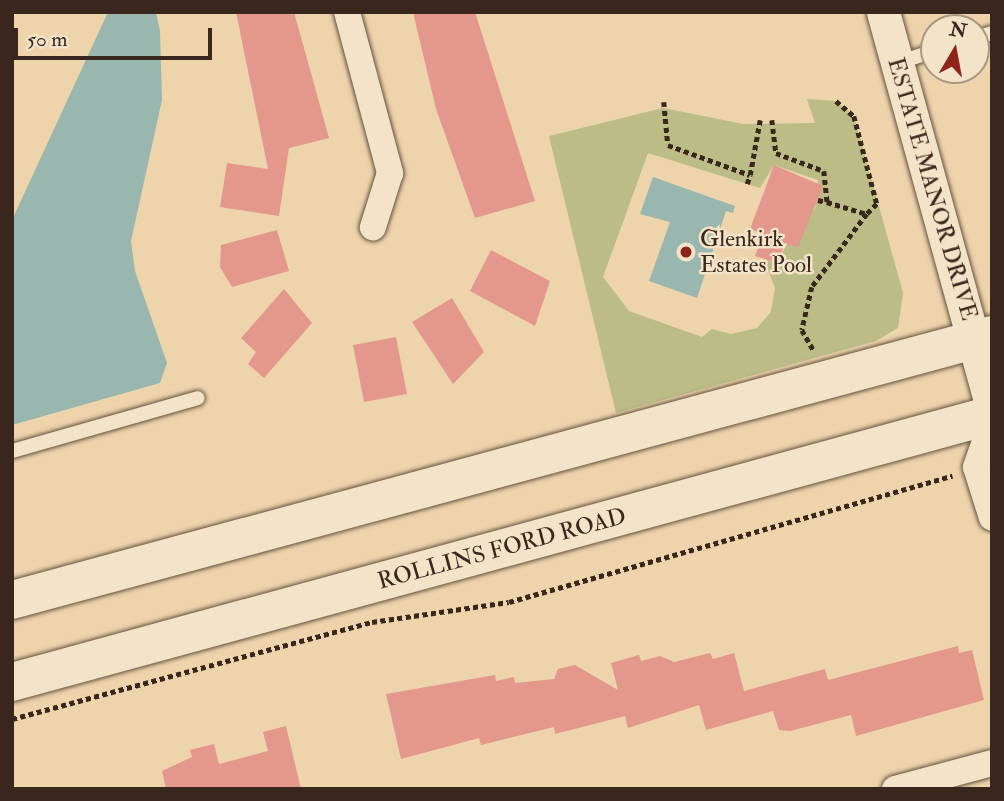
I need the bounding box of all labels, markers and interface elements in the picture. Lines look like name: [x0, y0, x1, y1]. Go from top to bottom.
scale bar: [18, 14, 215, 58]
north arrow: [920, 14, 990, 84]
text: N: [948, 17, 969, 44]
text: 50 m: [27, 26, 68, 53]
street label: ESTATE MANOR DRIVE: [881, 54, 983, 324]
place label: Glenkirk Estates Pool: [700, 225, 812, 279]
marker: Glenkirk Estates Pool: [678, 244, 694, 260]
street label: ROLLINS FORD ROAD: [375, 503, 629, 595]

